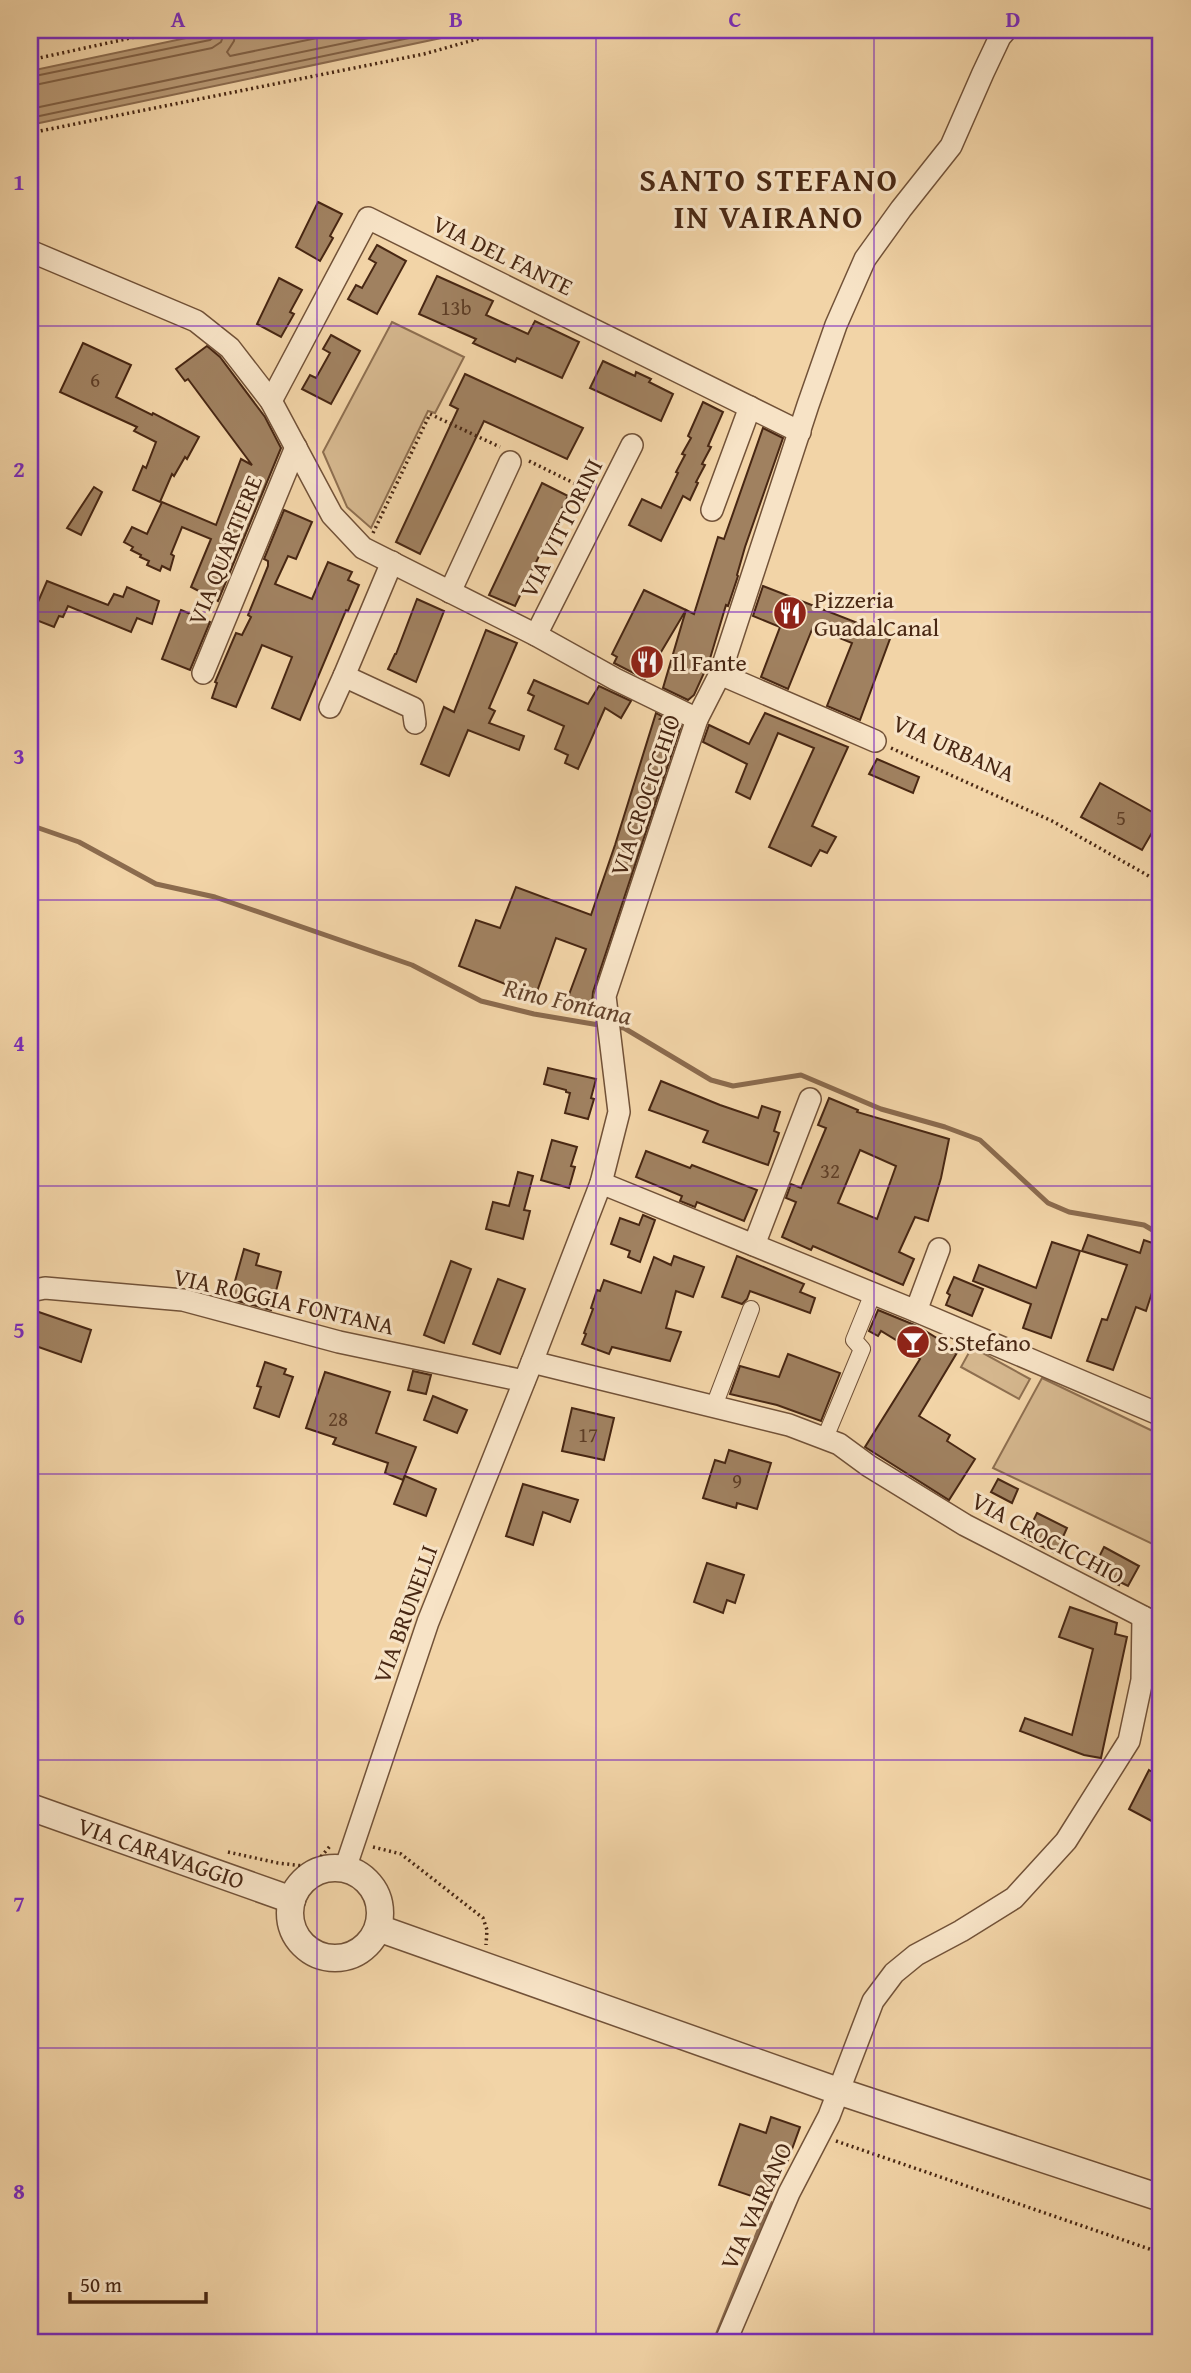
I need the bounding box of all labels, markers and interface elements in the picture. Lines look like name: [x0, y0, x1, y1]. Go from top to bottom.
text: A: [171, 2, 186, 35]
text: B: [449, 2, 463, 35]
text: C: [728, 2, 742, 35]
text: D: [1006, 2, 1021, 35]
district label: SANTO STEFANO IN VAIRANO: [639, 156, 899, 240]
text: 1: [13, 165, 25, 198]
street label: VIA DEL FANTE: [427, 206, 579, 304]
house number: 13b: [440, 292, 472, 323]
house number: 6: [90, 364, 100, 395]
text: 2: [13, 452, 25, 485]
street label: VIA VITTORINI: [511, 452, 611, 604]
street label: VIA QUARTIERE: [179, 470, 271, 630]
place label: Pizzeria GuadalCanal: [814, 582, 940, 645]
restaurant icon: Pizzeria GuadalCanal: [771, 594, 809, 632]
restaurant icon: Il Fante: [628, 643, 666, 681]
place label: Il Fante: [672, 645, 747, 680]
street label: VIA URBANA: [887, 705, 1021, 791]
street label: VIA CROCICCHIO: [601, 710, 689, 880]
text: 3: [13, 739, 25, 772]
house number: 5: [1116, 802, 1126, 833]
water label: Rino Fontana: [499, 967, 636, 1035]
text: 4: [13, 1026, 25, 1059]
house number: 32: [820, 1155, 840, 1186]
street label: VIA ROGGIA FONTANA: [170, 1259, 398, 1344]
text: 5: [13, 1313, 25, 1346]
bar icon: S.Stefano: [894, 1323, 932, 1361]
place label: S.Stefano: [937, 1325, 1031, 1360]
house number: 28: [328, 1403, 348, 1434]
house number: 17: [578, 1419, 598, 1450]
house number: 9: [732, 1465, 742, 1496]
street label: VIA CROCICCHIO: [965, 1483, 1131, 1593]
street label: VIA BRUNELLI: [364, 1540, 446, 1688]
text: 6: [13, 1600, 25, 1633]
street label: VIA CARAVAGGIO: [73, 1808, 249, 1898]
text: 7: [13, 1887, 25, 1920]
street label: VIA VAIRANO: [711, 2137, 801, 2275]
text: 8: [13, 2174, 25, 2207]
scale bar: [70, 2261, 206, 2305]
text: 50 m: [80, 2269, 122, 2300]

